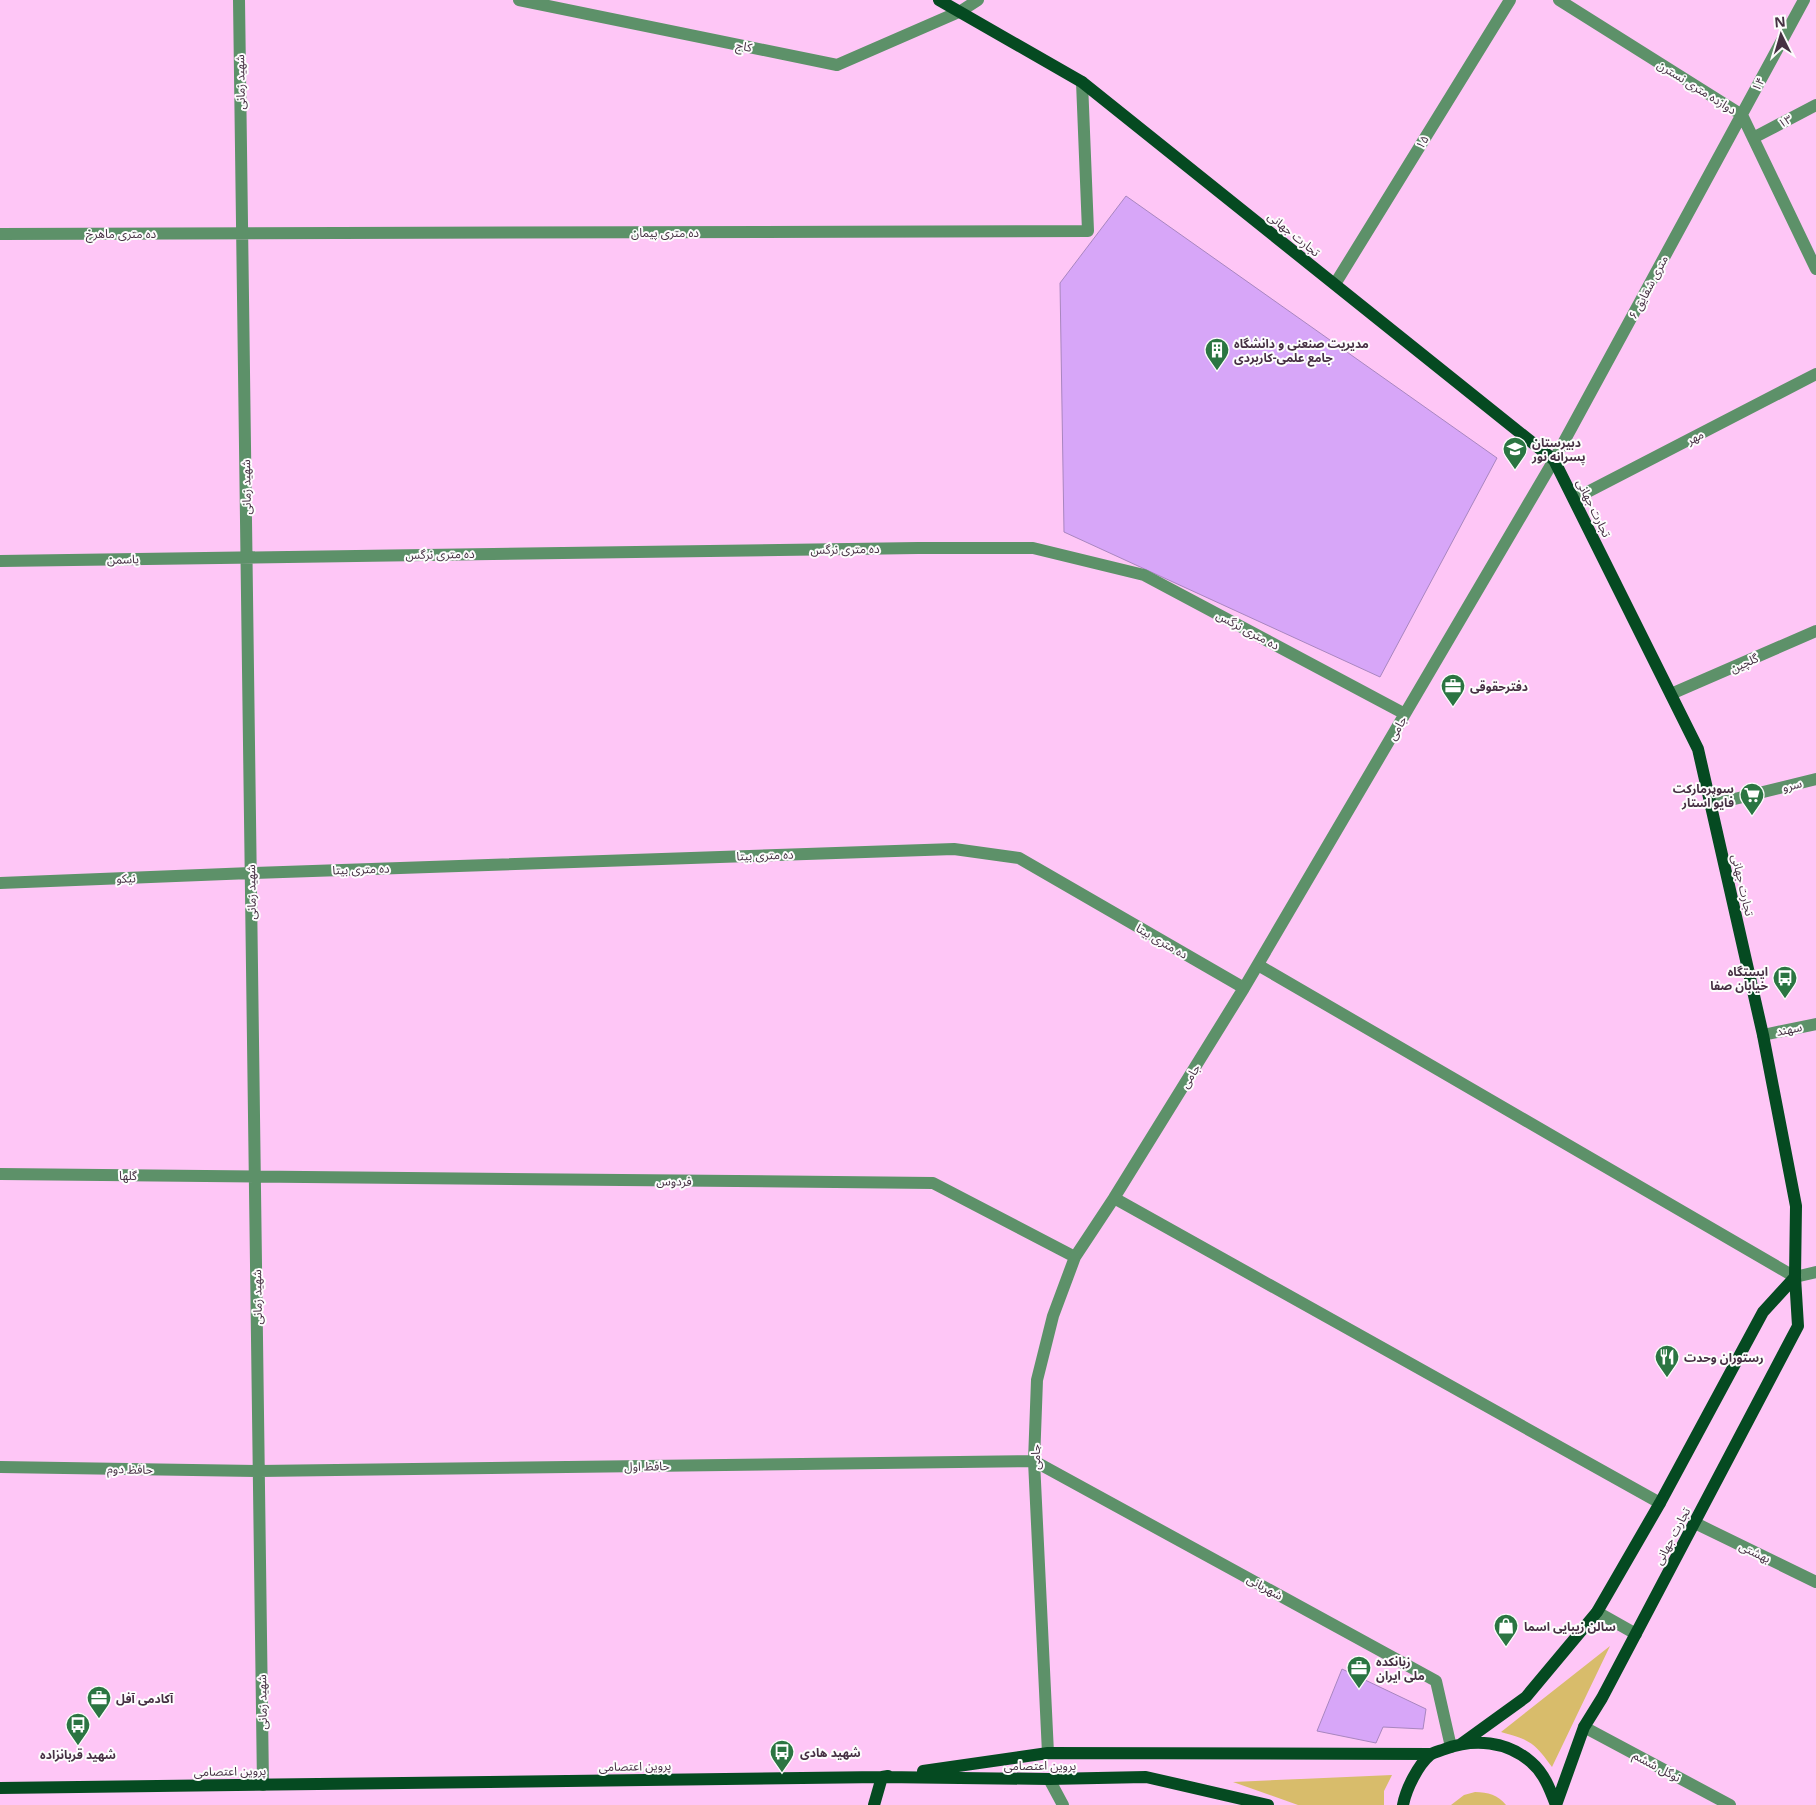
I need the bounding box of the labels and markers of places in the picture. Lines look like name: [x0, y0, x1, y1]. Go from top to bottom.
place label: مدیریت صنعنی و دانشگاه جامع علمی-کاربردی: [1234, 335, 1369, 367]
building icon: مدیریت صنعنی و دانشگاه جامع علمی-کاربردی: [1204, 337, 1230, 371]
place label: دبیرستان پسرانه نور: [1531, 434, 1586, 465]
school or university icon: دبیرستان پسرانه نور: [1502, 436, 1528, 470]
office icon: دفترحقوقی: [1440, 673, 1466, 707]
place label: دفترحقوقی: [1470, 678, 1528, 695]
place label: سوپرمارکت فایو استار: [1673, 780, 1734, 811]
supermarket icon: سوپرمارکت فایو استار: [1739, 782, 1765, 816]
place label: ایستگاه خیابان صفا: [1710, 963, 1768, 994]
bus stop icon: ایستگاه خیابان صفا: [1772, 965, 1798, 999]
restaurant icon: رستوران وحدت: [1654, 1344, 1680, 1378]
place label: رستوران وحدت: [1684, 1349, 1764, 1366]
shop icon: سالن زیبایی اسما: [1493, 1613, 1519, 1647]
place label: سالن زیبایی اسما: [1524, 1618, 1616, 1635]
place label: زبانکده ملی ایران: [1376, 1653, 1425, 1684]
office icon: زبانکده ملی ایران: [1346, 1655, 1372, 1689]
office icon: آکادمی آفل: [86, 1685, 112, 1719]
place label: آکادمی آفل: [116, 1690, 174, 1707]
bus stop icon: شهید قربانزاده: [65, 1712, 91, 1746]
bus stop icon: شهید هادی: [769, 1739, 795, 1773]
place label: شهید هادی: [800, 1744, 861, 1761]
place label: شهید قربانزاده: [40, 1746, 116, 1763]

